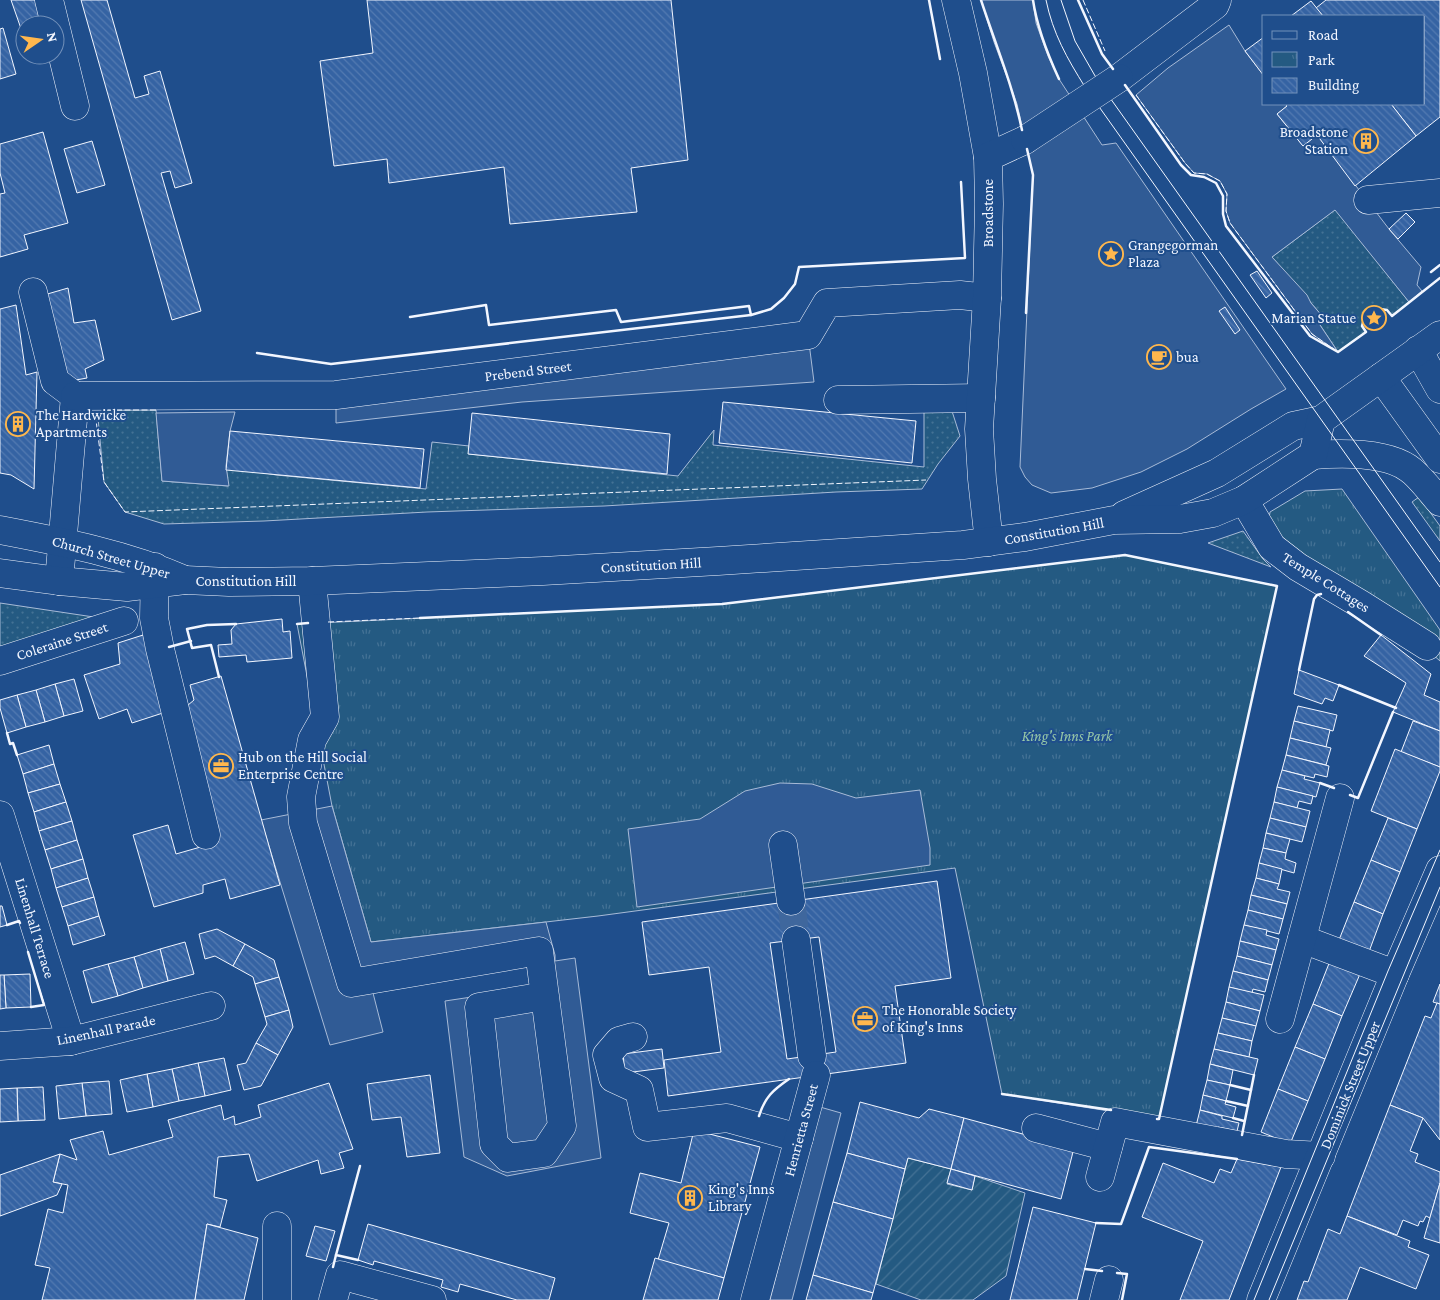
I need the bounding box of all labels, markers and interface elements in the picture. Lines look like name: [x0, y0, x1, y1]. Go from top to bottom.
north arrow: [15, 15, 65, 65]
legend: [1262, 15, 1425, 105]
text: Road: [1308, 27, 1339, 43]
text: N: [44, 31, 62, 44]
text: Park: [1308, 52, 1335, 68]
text: Building: [1308, 77, 1359, 94]
place label: Broadstone Station: [1280, 124, 1348, 157]
building icon: Broadstone Station: [1353, 128, 1379, 154]
street label: Broadstone: [980, 178, 996, 247]
place label: Grangegorman Plaza: [1128, 237, 1218, 270]
place icon: Grangegorman Plaza: [1098, 241, 1124, 267]
place icon: Marian Statue: [1361, 305, 1387, 331]
place label: Marian Statue: [1271, 310, 1356, 326]
cafe icon: bua: [1146, 344, 1172, 370]
place label: bua: [1176, 349, 1199, 365]
street label: Prebend Street: [484, 358, 573, 384]
place label: The Hardwicke Apartments: [36, 407, 127, 441]
building icon: The Hardwicke Apartments: [5, 411, 31, 437]
street label: Constitution Hill: [1003, 514, 1105, 548]
street label: Church Street Upper: [50, 532, 173, 583]
street label: Temple Cottages: [1279, 549, 1373, 616]
street label: Constitution Hill: [600, 554, 702, 576]
street label: Constitution Hill: [196, 573, 296, 589]
street label: Coleraine Street: [14, 618, 111, 663]
park label: King's Inns Park: [1022, 728, 1114, 745]
place label: Hub on the Hill Social Enterprise Centre: [238, 749, 367, 783]
office icon: Hub on the Hill Social Enterprise Centre: [208, 753, 234, 779]
street label: Linenhall Terrace: [12, 876, 58, 980]
place label: The Honorable Society of King's Inns: [882, 1002, 1017, 1036]
office icon: The Honorable Society of King's Inns: [852, 1006, 878, 1032]
street label: Linenhall Parade: [55, 1012, 157, 1048]
street label: Dominick Street Upper: [1317, 1018, 1384, 1152]
street label: Henrietta Street: [781, 1081, 821, 1178]
place label: King's Inns Library: [708, 1181, 775, 1215]
building icon: King's Inns Library: [677, 1185, 703, 1211]

